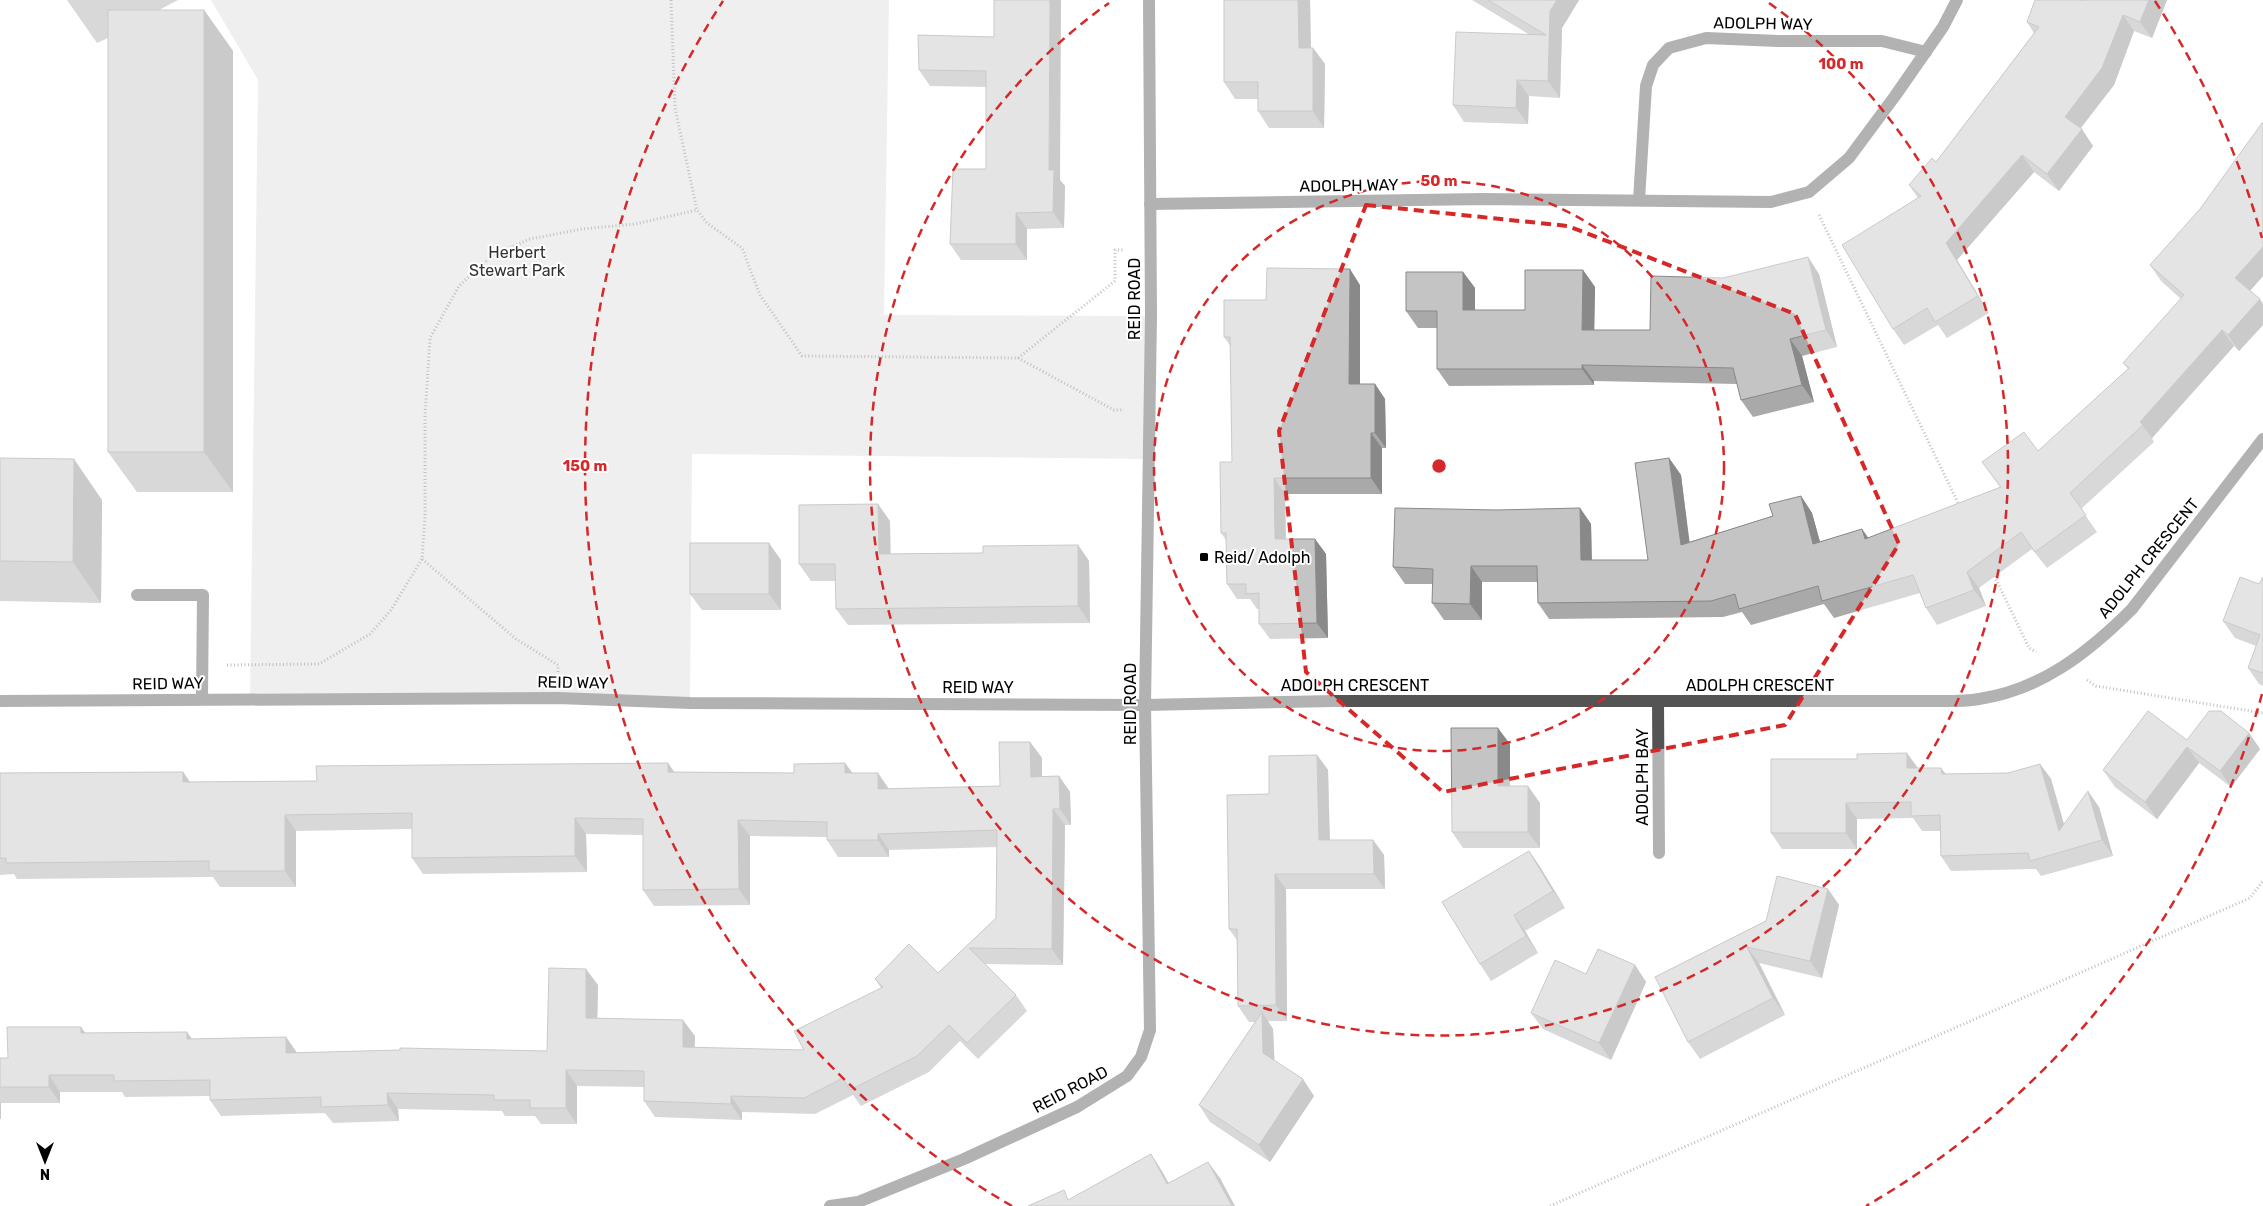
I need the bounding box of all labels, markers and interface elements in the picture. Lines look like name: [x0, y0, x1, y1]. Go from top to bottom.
street label: ADOLPH WAY: [1713, 13, 1813, 34]
text: 100 m: [1819, 55, 1863, 73]
text: 50 m: [1421, 172, 1457, 190]
street label: ADOLPH WAY: [1299, 175, 1399, 196]
park label: Herbert Stewart Park: [469, 243, 566, 280]
street label: REID ROAD: [1125, 258, 1144, 340]
text: 150 m: [563, 457, 607, 475]
centre of rings: [1430, 457, 1448, 475]
street label: ADOLPH CRESCENT: [2094, 495, 2203, 622]
place label: Reid/ Adolph: [1214, 548, 1310, 567]
marker: Reid/ Adolph: [1198, 551, 1210, 563]
street label: REID ROAD: [1121, 663, 1140, 745]
street label: REID WAY: [537, 672, 609, 693]
street label: REID WAY: [132, 673, 204, 694]
street label: ADOLPH CRESCENT: [1281, 676, 1429, 695]
street label: ADOLPH CRESCENT: [1686, 676, 1834, 695]
street label: REID WAY: [942, 678, 1014, 697]
street label: ADOLPH BAY: [1633, 728, 1652, 826]
street label: REID ROAD: [1029, 1062, 1111, 1117]
north arrow: [20, 1136, 70, 1186]
text: N: [40, 1165, 50, 1182]

